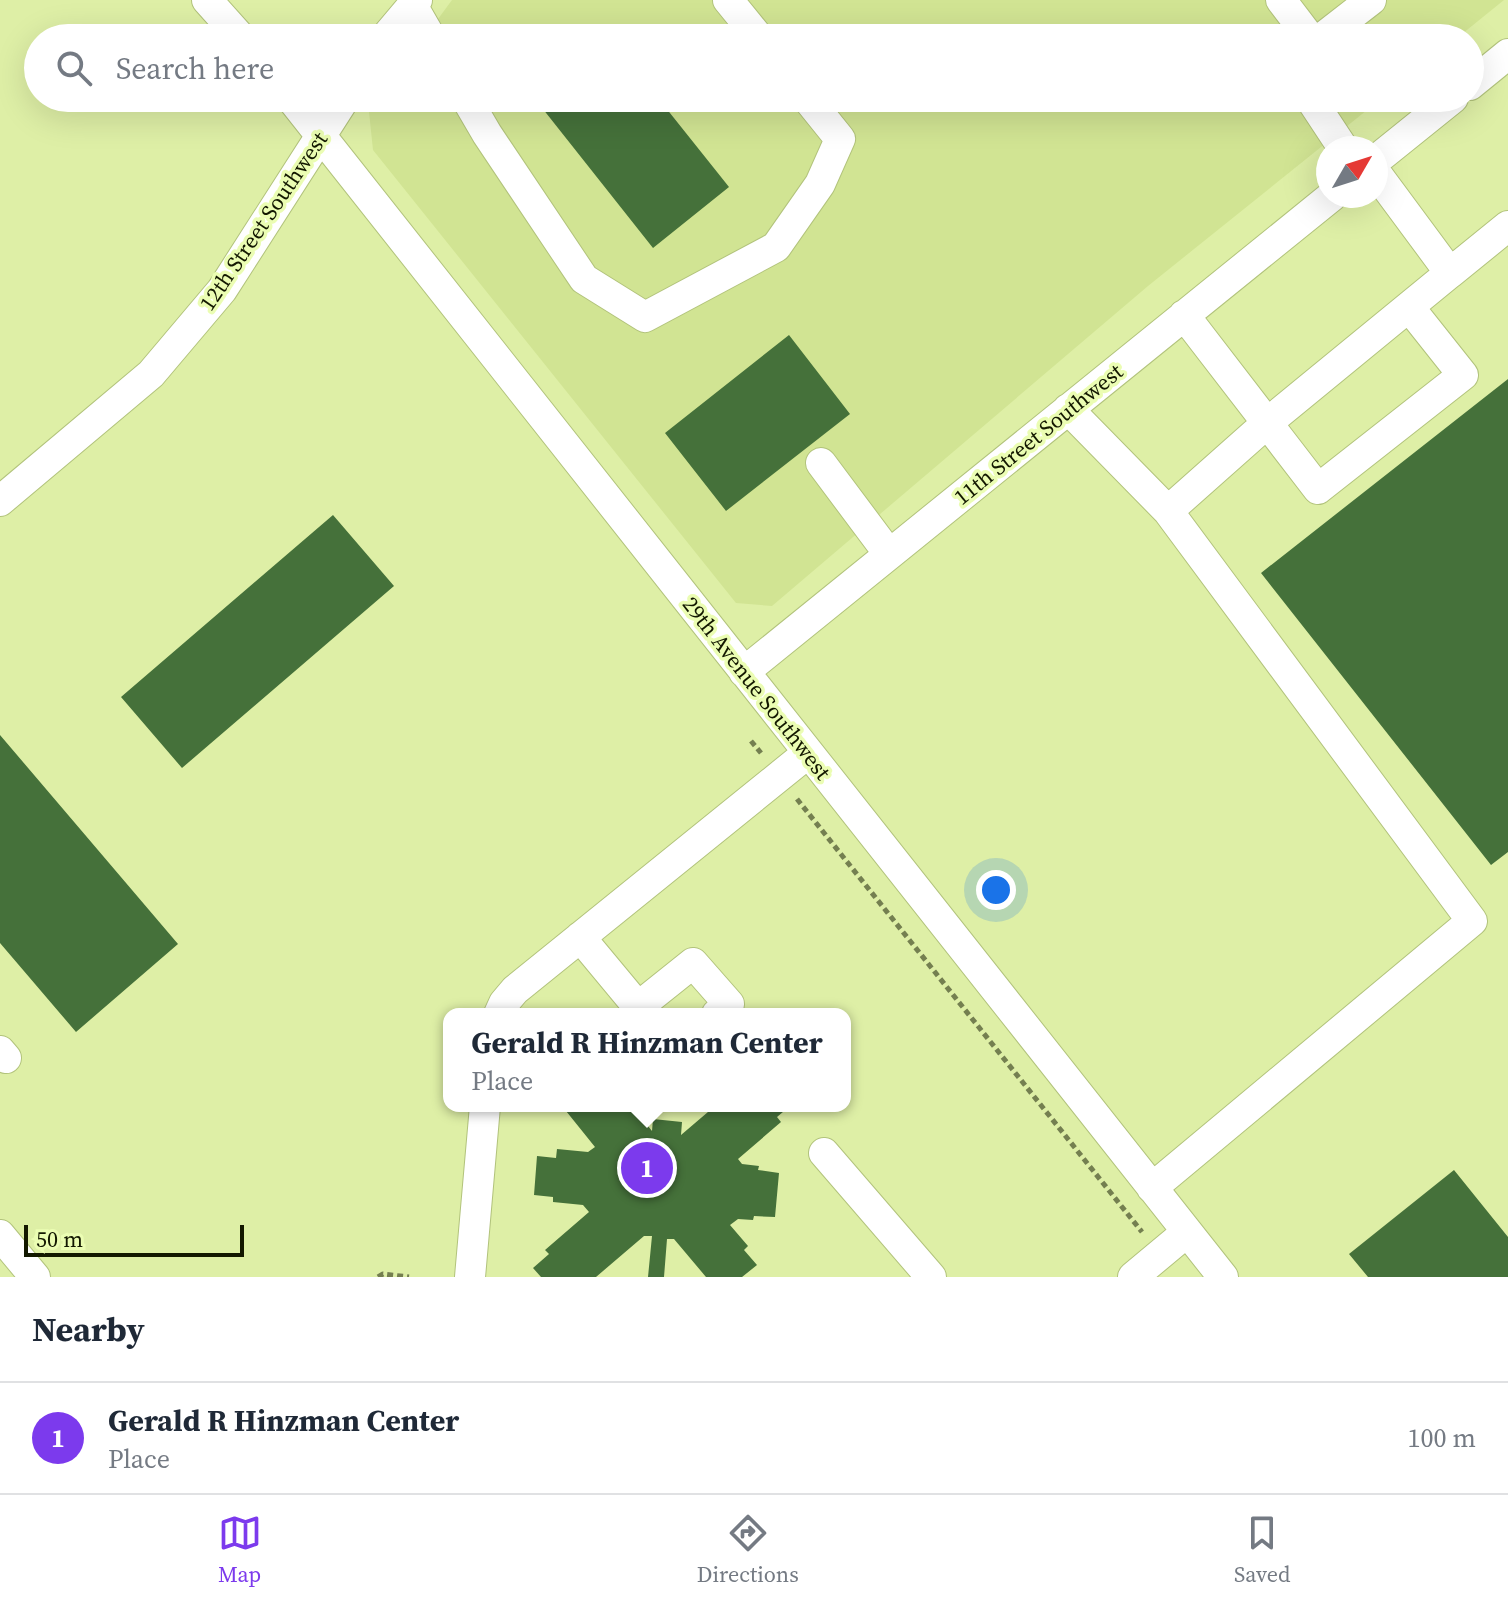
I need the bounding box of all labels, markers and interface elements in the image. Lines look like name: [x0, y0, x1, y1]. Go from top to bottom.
search box: [24, 24, 1484, 112]
icon: search: [52, 46, 96, 90]
text: Search here: [116, 48, 274, 89]
street label: 12th Street Southwest: [192, 125, 334, 316]
north arrow: [1316, 136, 1388, 208]
street label: 11th Street Southwest: [947, 356, 1129, 512]
street label: 29th Avenue Southwest: [676, 590, 839, 786]
your location: [976, 870, 1016, 910]
popup: [443, 1008, 851, 1112]
text: Gerald R Hinzman Center: [471, 1022, 823, 1063]
text: Place: [471, 1063, 533, 1099]
pin: 1: [621, 1138, 673, 1198]
scale bar: [24, 1221, 244, 1257]
text: 50 m: [36, 1224, 83, 1254]
text: Nearby: [32, 1306, 145, 1352]
text: Gerald R Hinzman Center: [108, 1400, 459, 1441]
text: 1: [51, 1420, 65, 1456]
text: 100 m: [1408, 1420, 1476, 1456]
text: Place: [108, 1441, 170, 1477]
tab: Map: [218, 1511, 262, 1589]
tab: Directions: [697, 1511, 799, 1589]
tab: Saved: [1234, 1511, 1290, 1589]

